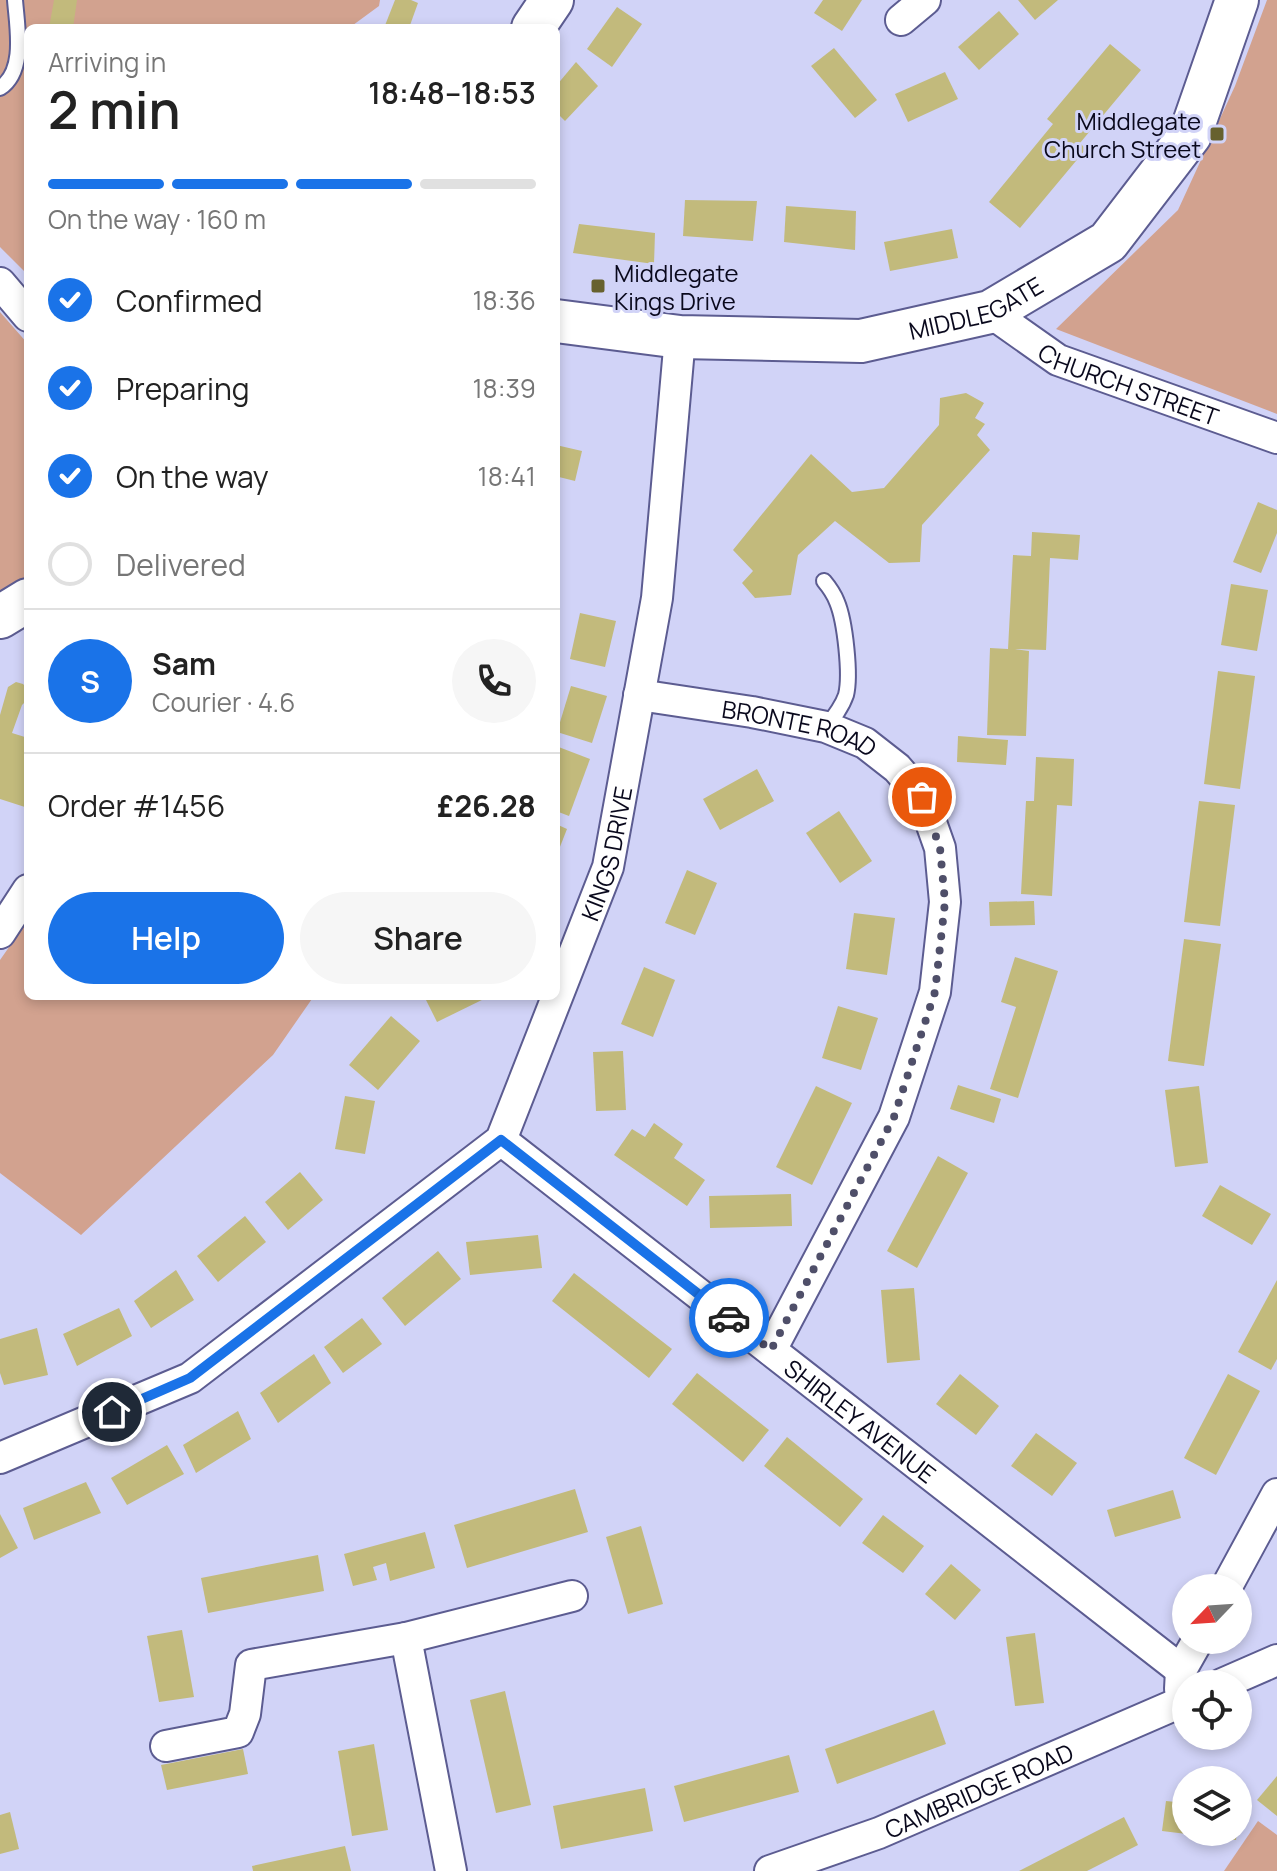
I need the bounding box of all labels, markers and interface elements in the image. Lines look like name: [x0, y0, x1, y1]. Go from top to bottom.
text: Arriving in: [48, 44, 166, 80]
text: 18:48–18:53: [368, 72, 536, 113]
text: 2 min: [48, 74, 181, 145]
place label: Middlegate Church Street: [1044, 104, 1201, 165]
marker: Middlegate Church Street: [1208, 125, 1226, 143]
text: On the way · 160 m: [48, 201, 266, 237]
place label: Middlegate Kings Drive: [614, 256, 739, 317]
street label: MIDDLEGATE: [905, 268, 1049, 346]
marker: Middlegate Kings Drive: [589, 277, 607, 295]
icon: check: [48, 278, 92, 322]
text: Confirmed: [116, 280, 263, 321]
text: 18:36: [472, 282, 536, 318]
street label: CHURCH STREET: [1032, 335, 1224, 433]
icon: check: [48, 366, 92, 410]
text: Preparing: [116, 368, 250, 409]
text: 18:39: [472, 370, 536, 406]
icon: check: [48, 454, 92, 498]
text: On the way: [116, 456, 269, 497]
text: 18:41: [478, 458, 536, 494]
text: Delivered: [116, 544, 246, 585]
button: phone: [452, 639, 536, 723]
text: Sam: [152, 643, 216, 684]
text: S: [80, 661, 100, 702]
text: Courier · 4.6: [152, 684, 295, 720]
street label: BRONTE ROAD: [720, 691, 885, 763]
pin: [888, 763, 956, 831]
icon: bag: [900, 775, 944, 819]
street label: KINGS DRIVE: [572, 783, 639, 925]
text: Order #1456: [48, 785, 225, 826]
text: £26.28: [437, 785, 536, 826]
button: Help: [48, 892, 284, 984]
button: Share: [300, 892, 536, 984]
courier: [689, 1278, 769, 1358]
icon: car: [707, 1296, 751, 1340]
street label: SHIRLEY AVENUE: [778, 1351, 943, 1490]
pin: [78, 1378, 146, 1446]
icon: home: [90, 1390, 134, 1434]
north arrow: [1172, 1574, 1252, 1654]
map controls: [1172, 1574, 1252, 1846]
button: locate: [1172, 1670, 1252, 1750]
street label: CAMBRIDGE ROAD: [879, 1734, 1078, 1845]
button: layers: [1172, 1766, 1252, 1846]

